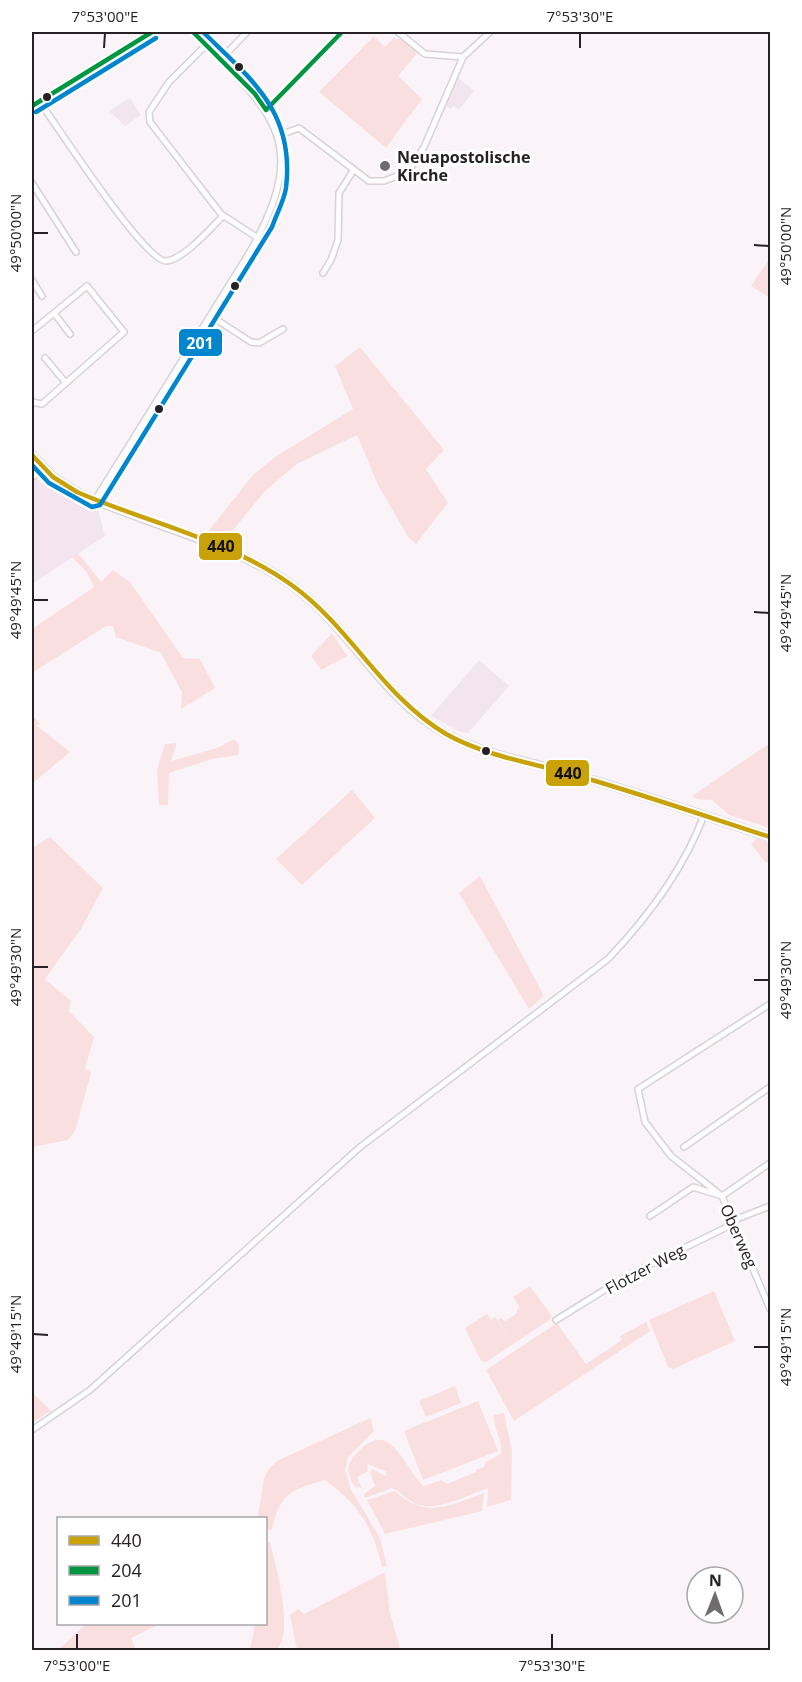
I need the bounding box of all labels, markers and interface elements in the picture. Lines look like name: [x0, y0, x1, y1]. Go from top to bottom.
text: 7°53'00"E: [72, 6, 138, 26]
text: 7°53'30"E: [547, 6, 613, 26]
unlabelled marker: [233, 61, 245, 73]
unlabelled marker: [41, 91, 53, 103]
place label: Neuapostolische Kirche: [397, 146, 530, 186]
marker: Neuapostolische Kirche: [378, 159, 392, 173]
text: 49°50'00"N: [5, 194, 25, 272]
text: 49°50'00"N: [775, 207, 795, 285]
unlabelled marker: [229, 280, 241, 292]
line badge: 201: [178, 328, 223, 357]
text: 201: [186, 332, 214, 354]
unlabelled marker: [153, 403, 165, 415]
line badge: 440: [198, 532, 243, 561]
text: 440: [207, 535, 235, 557]
text: 49°49'45"N: [5, 561, 25, 639]
text: 49°49'45"N: [775, 574, 795, 652]
unlabelled marker: [480, 745, 492, 757]
line badge: 440: [545, 759, 590, 787]
text: 440: [554, 762, 582, 784]
text: 49°49'30"N: [5, 928, 25, 1006]
text: 49°49'30"N: [775, 941, 795, 1019]
street label: Oberweg: [715, 1201, 763, 1272]
street label: Flotzer Weg: [601, 1239, 689, 1299]
text: 49°49'15"N: [5, 1295, 25, 1373]
text: 49°49'15"N: [775, 1308, 795, 1386]
legend: [57, 1517, 267, 1625]
text: 440: [111, 1528, 142, 1552]
text: 204: [111, 1558, 142, 1582]
north arrow: [685, 1565, 745, 1625]
text: N: [709, 1569, 722, 1591]
text: 201: [111, 1588, 142, 1612]
text: 7°53'00"E: [44, 1655, 110, 1675]
text: 7°53'30"E: [519, 1655, 585, 1675]

